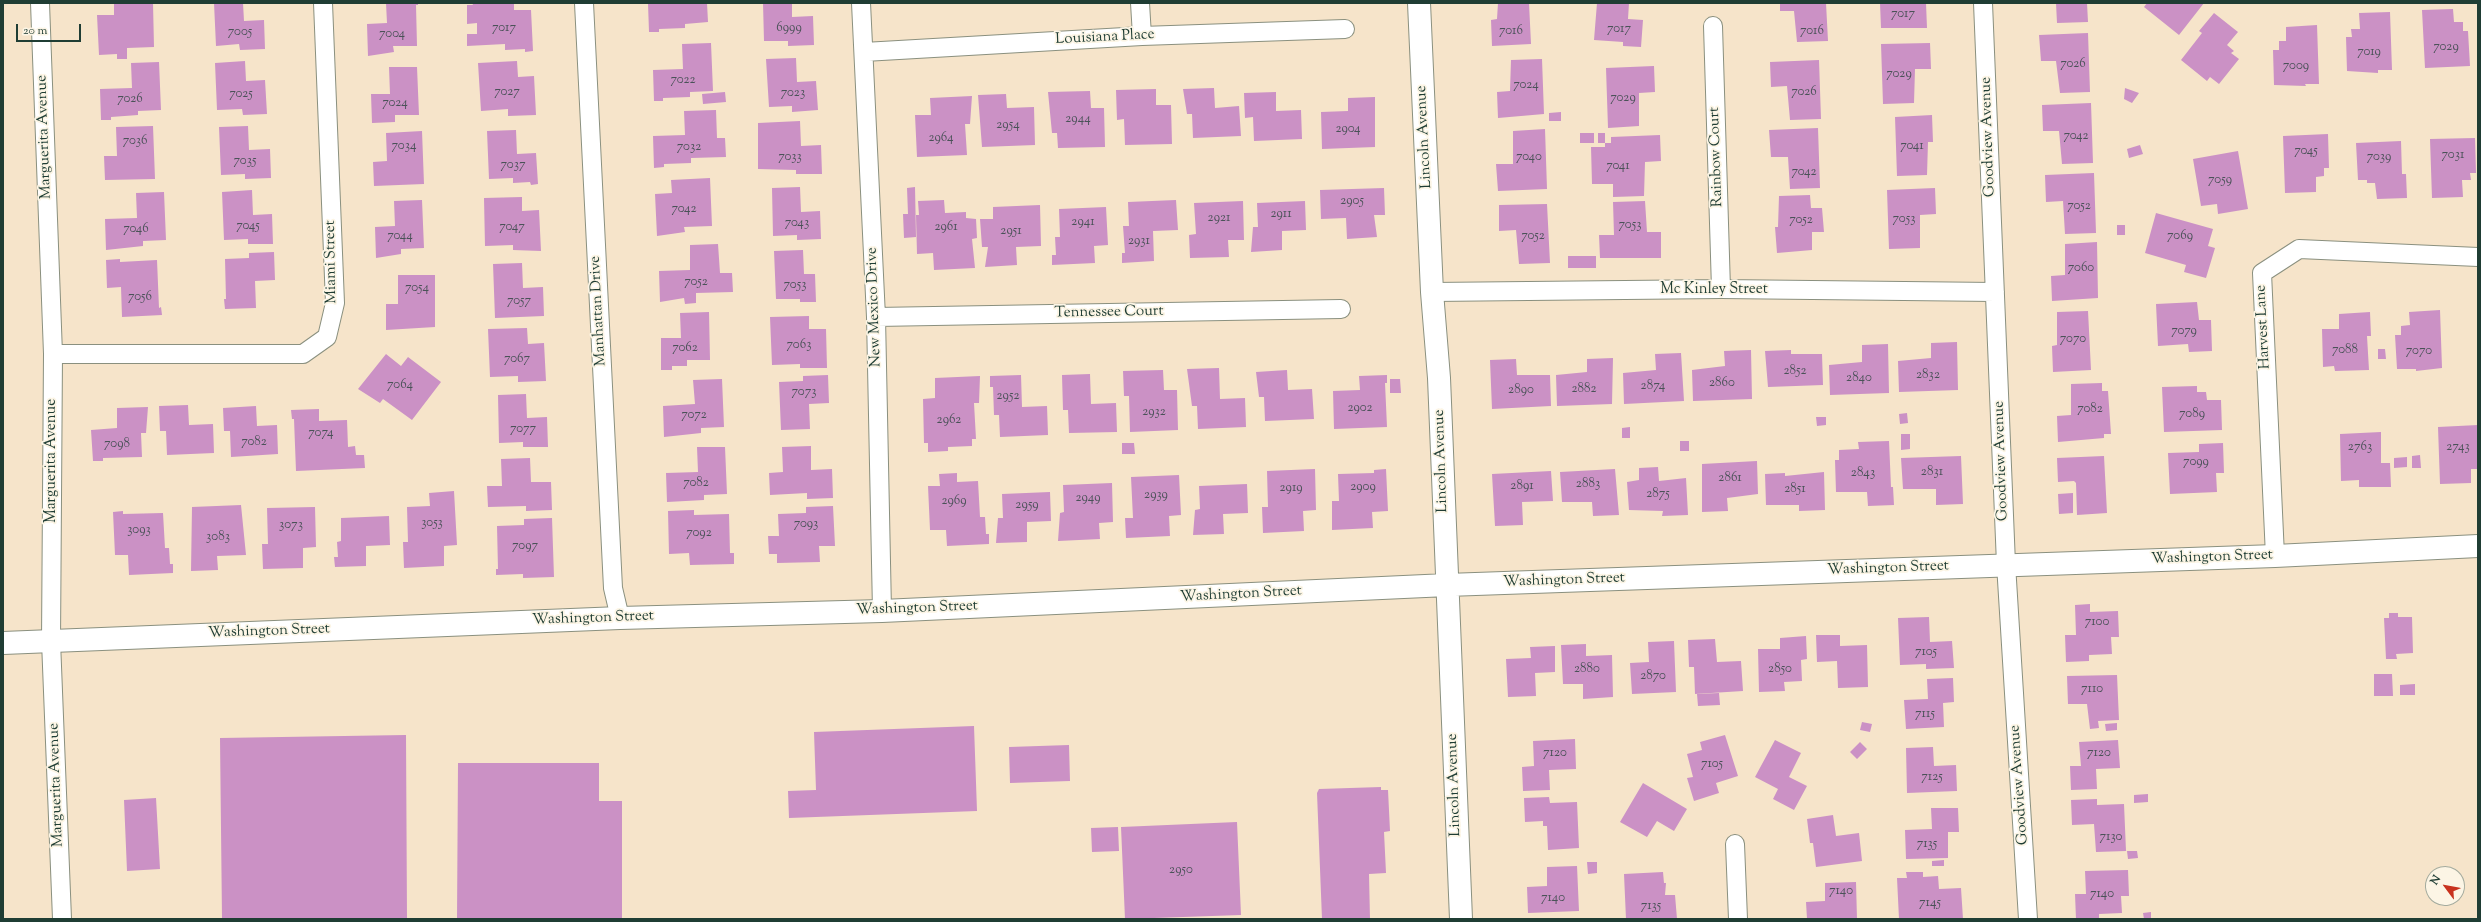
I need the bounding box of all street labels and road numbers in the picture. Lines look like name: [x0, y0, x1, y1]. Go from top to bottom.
street label: Louisiana Place: [1055, 26, 1155, 50]
street label: Marguerita Avenue: [34, 75, 56, 199]
street label: Goodview Avenue: [1978, 77, 2000, 197]
street label: Lincoln Avenue: [1413, 85, 1437, 189]
street label: Rainbow Court: [1706, 107, 1728, 207]
street label: Miami Street: [322, 220, 342, 304]
street label: New Mexico Drive: [864, 247, 886, 367]
street label: Manhattan Drive: [587, 255, 611, 367]
street label: Mc Kinley Street: [1660, 281, 1768, 299]
street label: Harvest Lane: [2253, 284, 2275, 370]
street label: Tennessee Court: [1054, 303, 1164, 323]
street label: Marguerita Avenue: [43, 399, 61, 523]
street label: Goodview Avenue: [1991, 401, 2013, 521]
street label: Lincoln Avenue: [1431, 409, 1453, 513]
street label: Washington Street: [2151, 547, 2273, 569]
street label: Washington Street: [1827, 558, 1949, 580]
street label: Washington Street: [1503, 570, 1625, 592]
street label: Washington Street: [1180, 583, 1302, 607]
street label: Washington Street: [856, 598, 978, 620]
street label: Washington Street: [532, 608, 654, 630]
street label: Washington Street: [208, 621, 330, 643]
street label: Marguerita Avenue: [46, 723, 68, 847]
street label: Goodview Avenue: [2007, 724, 2033, 846]
street label: Lincoln Avenue: [1444, 733, 1466, 837]

